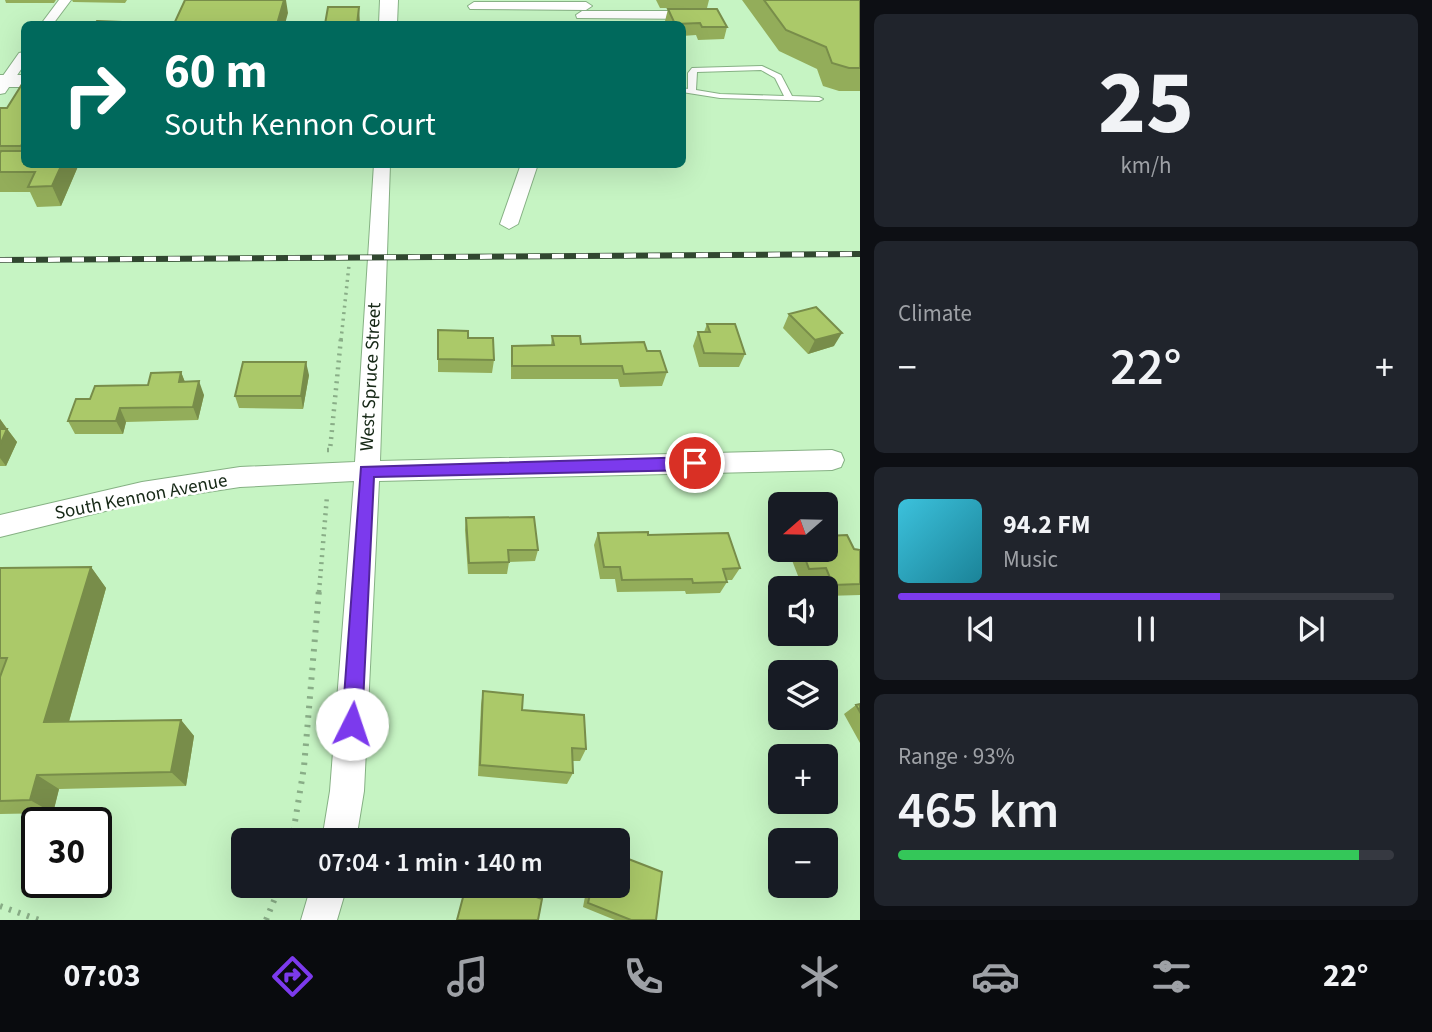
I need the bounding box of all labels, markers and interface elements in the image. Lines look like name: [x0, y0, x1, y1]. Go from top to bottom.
text: 60 m: [164, 37, 268, 107]
text: 25: [1098, 39, 1194, 168]
icon: right: [49, 49, 140, 140]
text: South Kennon Court: [164, 102, 436, 148]
text: km/h: [1120, 149, 1172, 182]
text: Climate: [898, 297, 972, 330]
street label: West Spruce Street: [354, 301, 388, 452]
text: 22°: [1110, 331, 1182, 405]
text: −: [898, 341, 917, 395]
text: +: [1375, 341, 1394, 395]
pin: [665, 433, 725, 493]
icon: arrive: [676, 444, 714, 482]
street label: South Kennon Avenue: [52, 467, 230, 527]
north arrow: [768, 492, 838, 562]
map controls: [768, 492, 838, 898]
text: 94.2 FM: [1003, 506, 1091, 543]
text: Music: [1003, 543, 1058, 576]
button: sound: [768, 576, 838, 646]
icon: previous: [962, 610, 1000, 648]
icon: pause: [1127, 610, 1165, 648]
icon: next: [1292, 610, 1330, 648]
button: layers: [768, 660, 838, 730]
position arrow: [315, 687, 389, 761]
text: Range · 93%: [898, 740, 1015, 773]
button: +: [768, 744, 838, 814]
text: 465 km: [898, 774, 1059, 848]
speed limit sign: 30: [21, 807, 112, 898]
button: −: [768, 828, 838, 898]
text: 07:04 · 1 min · 140 m: [318, 844, 543, 881]
icon: directions: [268, 952, 317, 1001]
icon: music: [443, 952, 492, 1001]
icon: phone: [619, 952, 668, 1001]
icon: climate: [795, 952, 844, 1001]
icon: car: [971, 952, 1020, 1001]
icon: filters: [1147, 952, 1196, 1001]
text: 07:03: [63, 953, 141, 999]
text: 22°: [1323, 953, 1368, 999]

